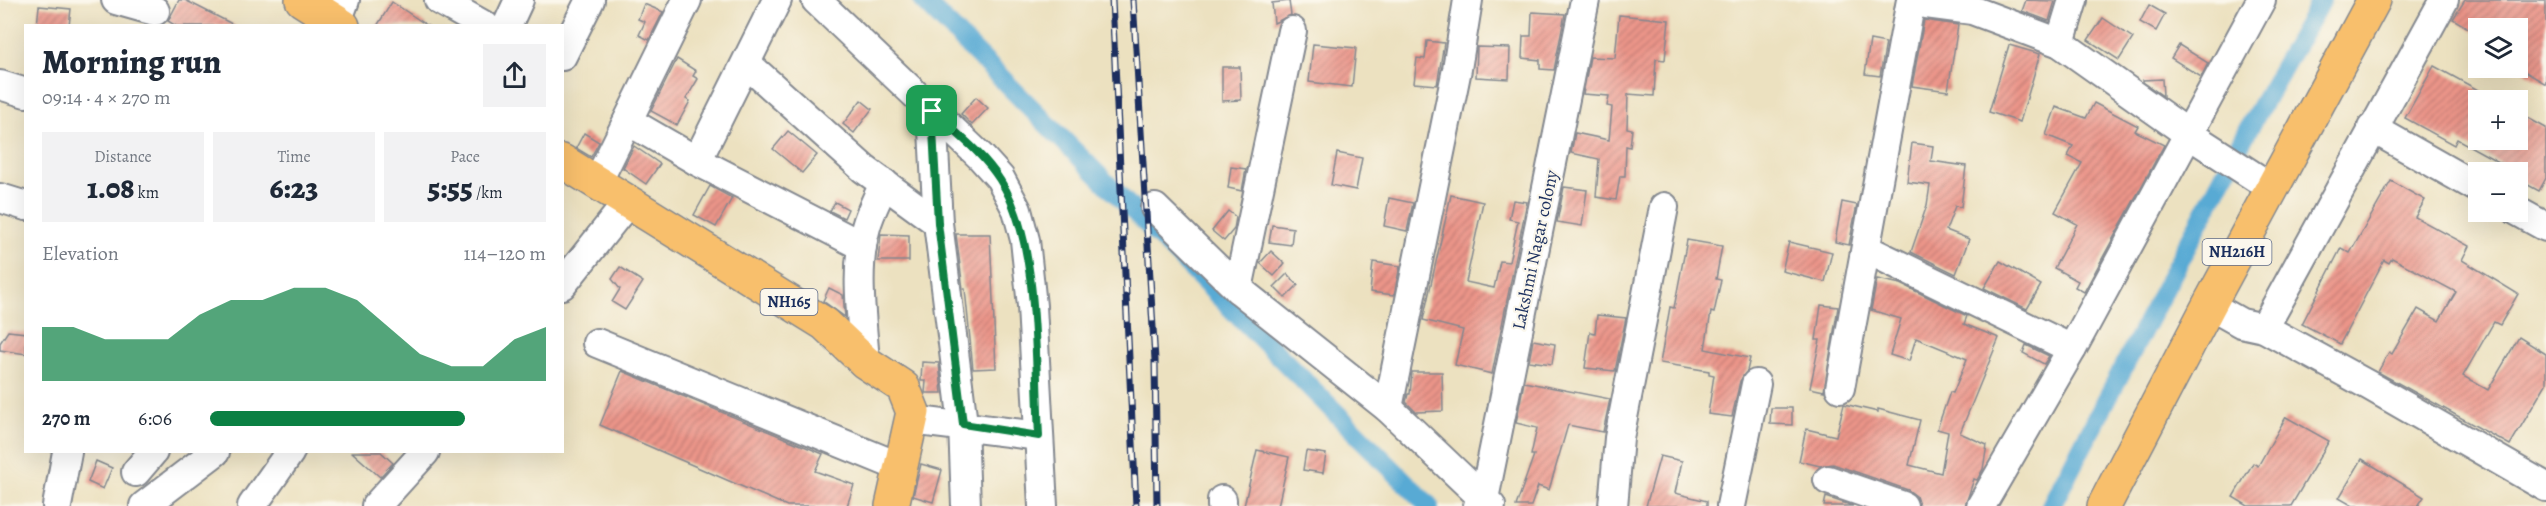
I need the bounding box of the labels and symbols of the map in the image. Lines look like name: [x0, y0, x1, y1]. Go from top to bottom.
pin: [906, 85, 957, 136]
street label: Lakshmi Nagar colony: [1506, 167, 1564, 332]
road number: NH216H: [2202, 239, 2272, 265]
road number: NH165: [760, 289, 818, 315]

